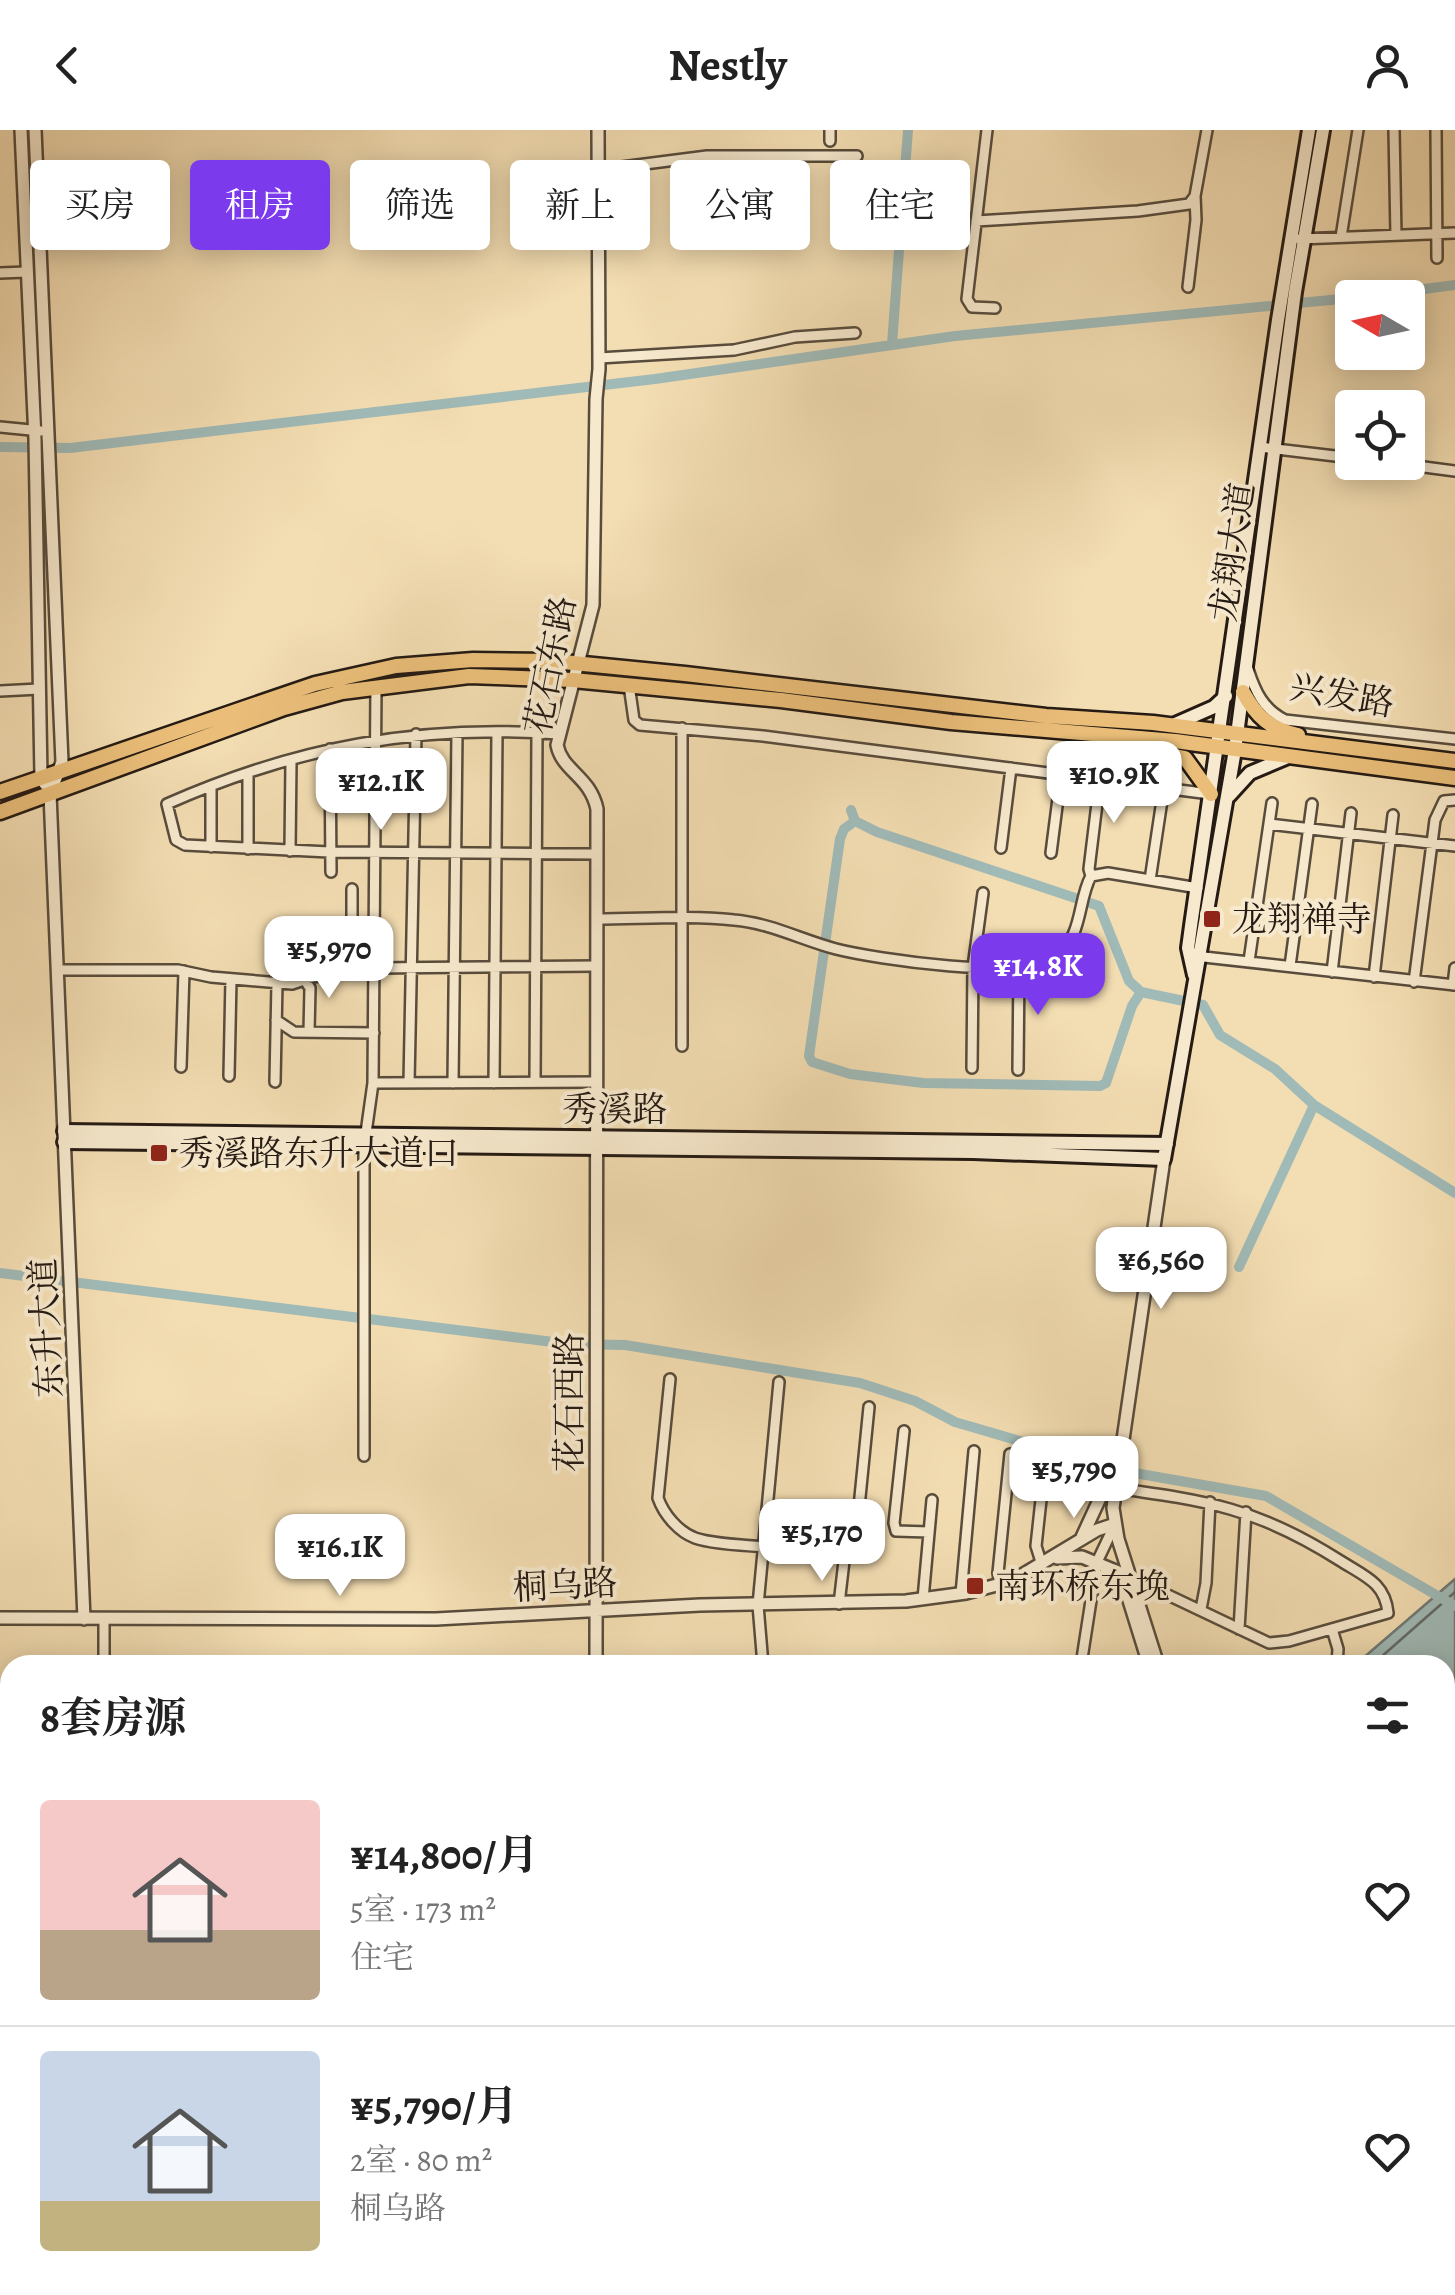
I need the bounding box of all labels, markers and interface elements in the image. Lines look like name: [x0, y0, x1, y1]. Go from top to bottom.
text: Nestly: [668, 34, 787, 96]
icon: back: [40, 38, 95, 93]
icon: person: [1360, 38, 1415, 93]
chip: 买房: [30, 160, 170, 250]
chip: 租房: [190, 160, 330, 250]
chip: 筛选: [350, 160, 490, 250]
chip: 新上: [510, 160, 650, 250]
chip: 公寓: [670, 160, 810, 250]
chip: 住宅: [830, 160, 970, 250]
north arrow: [1335, 280, 1425, 370]
map controls: [1335, 280, 1425, 480]
button: locate: [1335, 390, 1425, 480]
street label: 龙翔大道: [1198, 479, 1266, 625]
street label: 花石东路: [513, 592, 587, 738]
street label: 兴发路: [1286, 662, 1398, 728]
pin: ¥10.9K: [1033, 741, 1195, 826]
pin: ¥12.1K: [300, 748, 462, 833]
text: ¥10.9K: [1069, 751, 1159, 795]
text: ¥12.1K: [338, 758, 424, 802]
place label: 龙翔禅寺: [1232, 895, 1372, 943]
marker: 龙翔禅寺: [1201, 908, 1223, 930]
pin: ¥5,970: [248, 916, 410, 1001]
text: ¥5,970: [286, 926, 372, 970]
pin: ¥14.8K: [957, 933, 1119, 1018]
text: ¥14.8K: [993, 943, 1083, 987]
street label: 秀溪路: [562, 1085, 668, 1133]
place label: 秀溪路东升大道口: [179, 1129, 459, 1177]
marker: 秀溪路东升大道口: [148, 1142, 170, 1164]
pin: ¥6,560: [1080, 1227, 1242, 1312]
text: ¥6,560: [1118, 1237, 1204, 1281]
street label: 东升大道: [18, 1257, 74, 1399]
street label: 花石西路: [545, 1332, 593, 1472]
pin: ¥5,790: [993, 1436, 1155, 1521]
text: ¥5,790: [1031, 1446, 1117, 1490]
pin: ¥5,170: [741, 1499, 903, 1584]
text: ¥5,170: [781, 1509, 863, 1553]
pin: ¥16.1K: [259, 1514, 421, 1599]
text: ¥16.1K: [297, 1524, 383, 1568]
street label: 桐乌路: [511, 1558, 619, 1612]
place label: 南环桥东堍: [995, 1562, 1170, 1610]
marker: 南环桥东堍: [964, 1575, 986, 1597]
icon: filters: [1360, 1688, 1415, 1743]
text: 8套房源: [40, 1689, 186, 1746]
text: ¥14,800/月: [350, 1826, 538, 1883]
icon: home: [120, 1840, 240, 1960]
icon: heart: [1360, 1873, 1415, 1928]
text: 5室 · 173 m²: [350, 1887, 496, 1931]
text: 住宅: [350, 1935, 414, 1979]
text: ¥5,790/月: [350, 2077, 518, 2134]
icon: home: [120, 2091, 240, 2211]
icon: heart: [1360, 2124, 1415, 2179]
text: 2室 · 80 m²: [350, 2138, 492, 2182]
text: 桐乌路: [350, 2186, 446, 2230]

